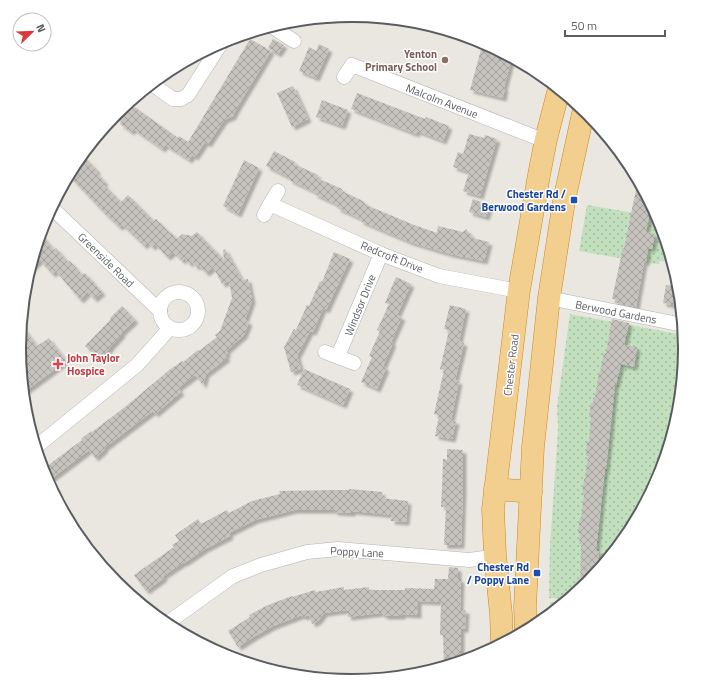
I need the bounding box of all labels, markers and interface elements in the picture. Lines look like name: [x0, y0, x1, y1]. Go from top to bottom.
north arrow: [12, 12, 52, 52]
scale bar: [565, 12, 665, 38]
text: 50 m: [571, 16, 597, 35]
text: N: [32, 21, 50, 35]
place label: Yenton Primary School: [365, 46, 437, 75]
marker: Yenton Primary School: [440, 55, 450, 65]
street label: Malcolm Avenue: [403, 80, 481, 122]
place label: Chester Rd / Berwood Gardens: [482, 186, 566, 215]
marker: Chester Rd / Berwood Gardens: [569, 195, 579, 205]
street label: Greenside Road: [74, 229, 138, 291]
street label: Redcroft Drive: [358, 237, 426, 277]
street label: Windsor Drive: [340, 271, 380, 338]
street label: Berwood Gardens: [574, 296, 658, 328]
street label: Chester Road: [499, 333, 523, 397]
place label: John Taylor Hospice: [67, 350, 120, 379]
marker: John Taylor Hospice: [52, 358, 64, 370]
street label: Poppy Lane: [330, 543, 385, 561]
place label: Chester Rd / Poppy Lane: [467, 559, 529, 588]
marker: Chester Rd / Poppy Lane: [532, 568, 542, 578]

